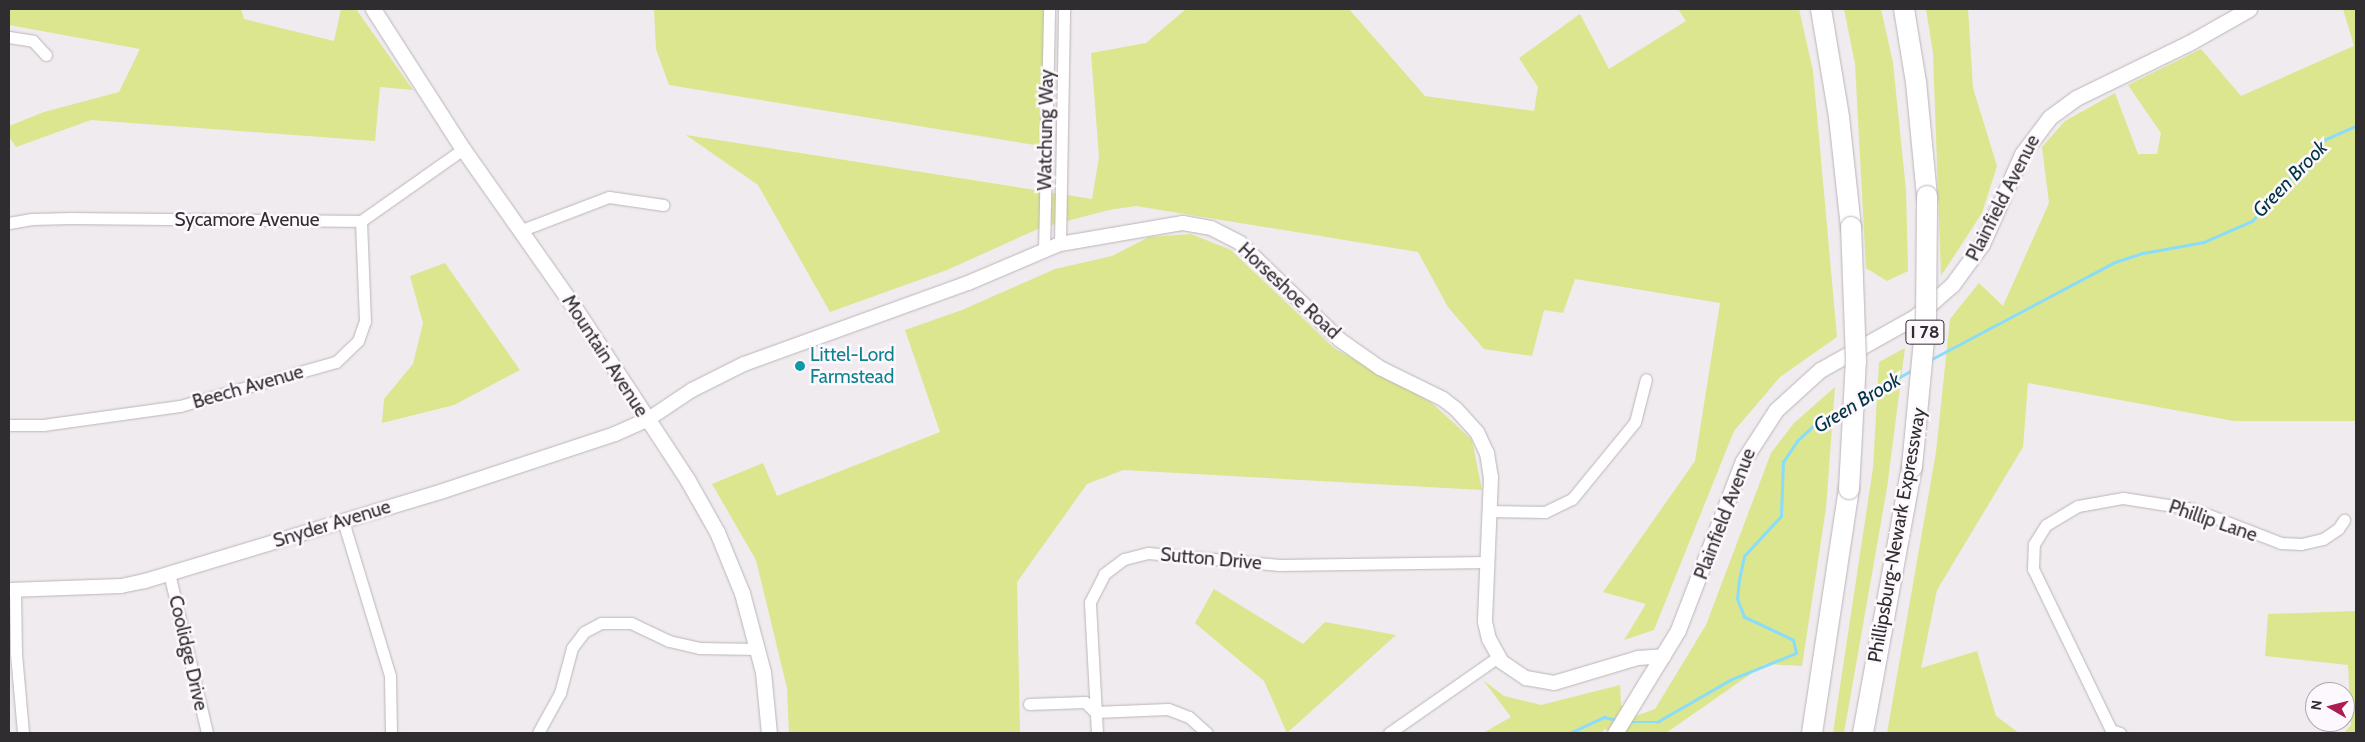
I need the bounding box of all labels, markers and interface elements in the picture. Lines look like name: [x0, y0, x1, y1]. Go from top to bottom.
street label: Watchung Way: [1034, 69, 1058, 191]
street label: Plainfield Avenue: [1961, 131, 2045, 265]
water label: Green Brook: [2248, 136, 2332, 222]
street label: Sycamore Avenue: [174, 209, 320, 231]
street label: Horseshoe Road: [1233, 238, 1345, 344]
street label: Mountain Avenue: [557, 291, 653, 421]
road number: I 78: [1905, 316, 1945, 348]
place label: Littel-Lord Farmstead: [810, 344, 895, 388]
street label: Beech Avenue: [190, 360, 306, 414]
marker: Littel-Lord Farmstead: [794, 360, 806, 372]
water label: Green Brook: [1809, 368, 1905, 438]
street label: Phillipsburg-Newark Expressway: [1863, 406, 1931, 664]
street label: Plainfield Avenue: [1690, 445, 1760, 583]
street label: Snyder Avenue: [271, 495, 393, 553]
street label: Phillip Lane: [2166, 495, 2260, 547]
street label: Sutton Drive: [1159, 543, 1263, 575]
street label: Coolidge Drive: [164, 593, 212, 713]
north arrow: [2305, 682, 2355, 732]
text: N: [2307, 699, 2326, 711]

